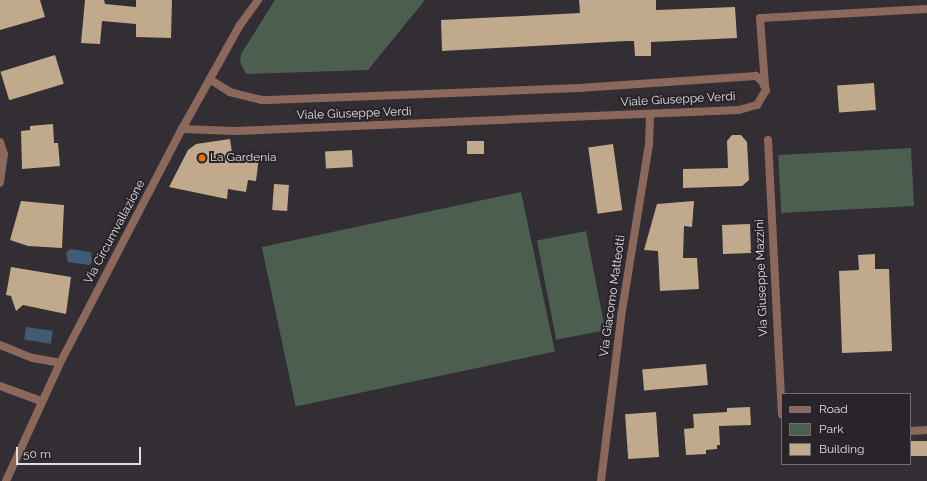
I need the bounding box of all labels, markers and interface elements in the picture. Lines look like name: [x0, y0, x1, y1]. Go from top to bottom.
street label: Viale Giuseppe Verdi: [620, 90, 736, 110]
street label: Viale Giuseppe Verdi: [296, 105, 412, 123]
place label: La Gardenia: [210, 151, 276, 165]
marker: La Gardenia: [197, 153, 207, 163]
street label: Via Circumvallazione: [82, 178, 148, 286]
street label: Via Giuseppe Mazzini: [753, 219, 771, 337]
street label: Via Giacomo Matteotti: [597, 234, 629, 358]
legend: [781, 393, 911, 465]
text: Road: [819, 402, 848, 416]
text: Park: [819, 422, 844, 436]
scale bar: [18, 439, 143, 465]
text: Building: [819, 442, 865, 456]
text: 50 m: [23, 447, 51, 461]

